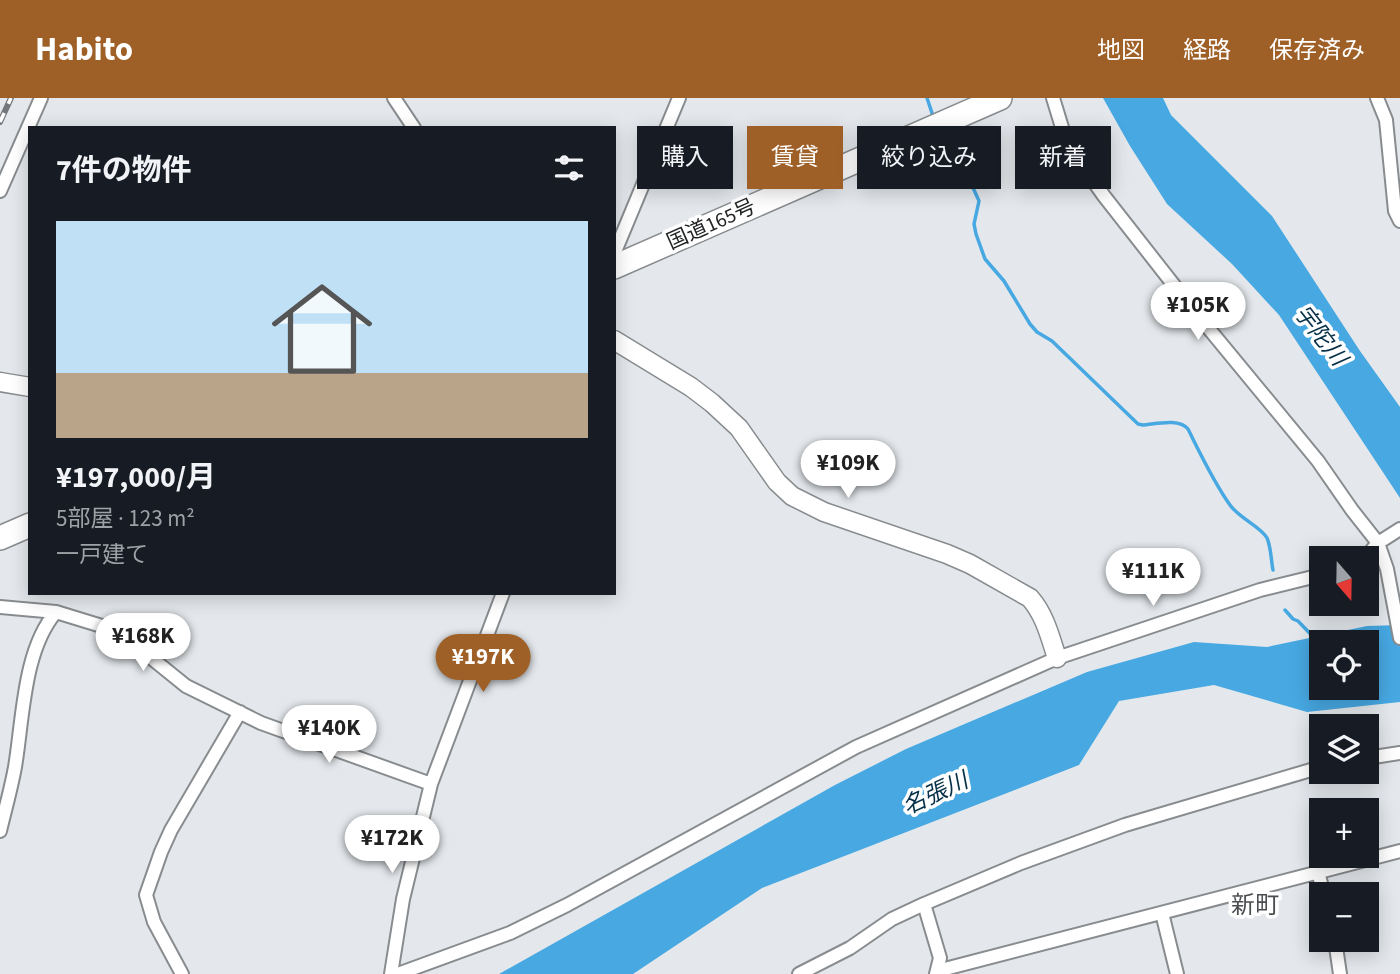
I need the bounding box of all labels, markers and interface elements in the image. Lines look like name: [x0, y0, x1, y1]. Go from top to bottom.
text: Habito: [35, 26, 133, 73]
text: 地図: [1097, 33, 1145, 68]
text: 経路: [1183, 33, 1231, 68]
text: 保存済み: [1269, 33, 1365, 68]
chip: 購入: [637, 126, 733, 189]
chip: 賃貸: [747, 126, 843, 189]
chip: 絞り込み: [857, 126, 1001, 189]
chip: 新着: [1015, 126, 1111, 189]
text: 7件の物件: [56, 149, 192, 192]
icon: filters: [550, 149, 588, 187]
street label: 国道165号: [662, 191, 760, 257]
icon: home: [259, 266, 385, 392]
pin: ¥105K: [1149, 282, 1247, 342]
text: ¥105K: [1167, 288, 1229, 321]
water label: 宇陀川: [1286, 298, 1357, 375]
pin: ¥109K: [799, 440, 897, 500]
text: ¥109K: [817, 446, 879, 479]
text: ¥197,000/月: [56, 456, 216, 499]
text: 5部屋 · 123 m²: [56, 502, 195, 535]
text: 一戸建て: [56, 538, 148, 571]
north arrow: [1309, 546, 1379, 616]
map controls: [1309, 546, 1379, 952]
pin: ¥111K: [1104, 548, 1202, 608]
text: ¥111K: [1122, 554, 1184, 587]
pin: ¥168K: [94, 614, 192, 673]
text: ¥168K: [112, 619, 174, 652]
button: locate: [1309, 630, 1379, 700]
pin: ¥197K: [434, 634, 532, 694]
text: ¥197K: [452, 640, 514, 673]
pin: ¥140K: [280, 706, 378, 765]
text: ¥140K: [298, 711, 360, 744]
button: layers: [1309, 714, 1379, 784]
water label: 名張川: [897, 763, 976, 823]
button: +: [1309, 798, 1379, 868]
pin: ¥172K: [343, 816, 441, 875]
text: ¥172K: [361, 821, 423, 854]
button: −: [1309, 882, 1379, 952]
district label: 新町: [1231, 888, 1279, 923]

